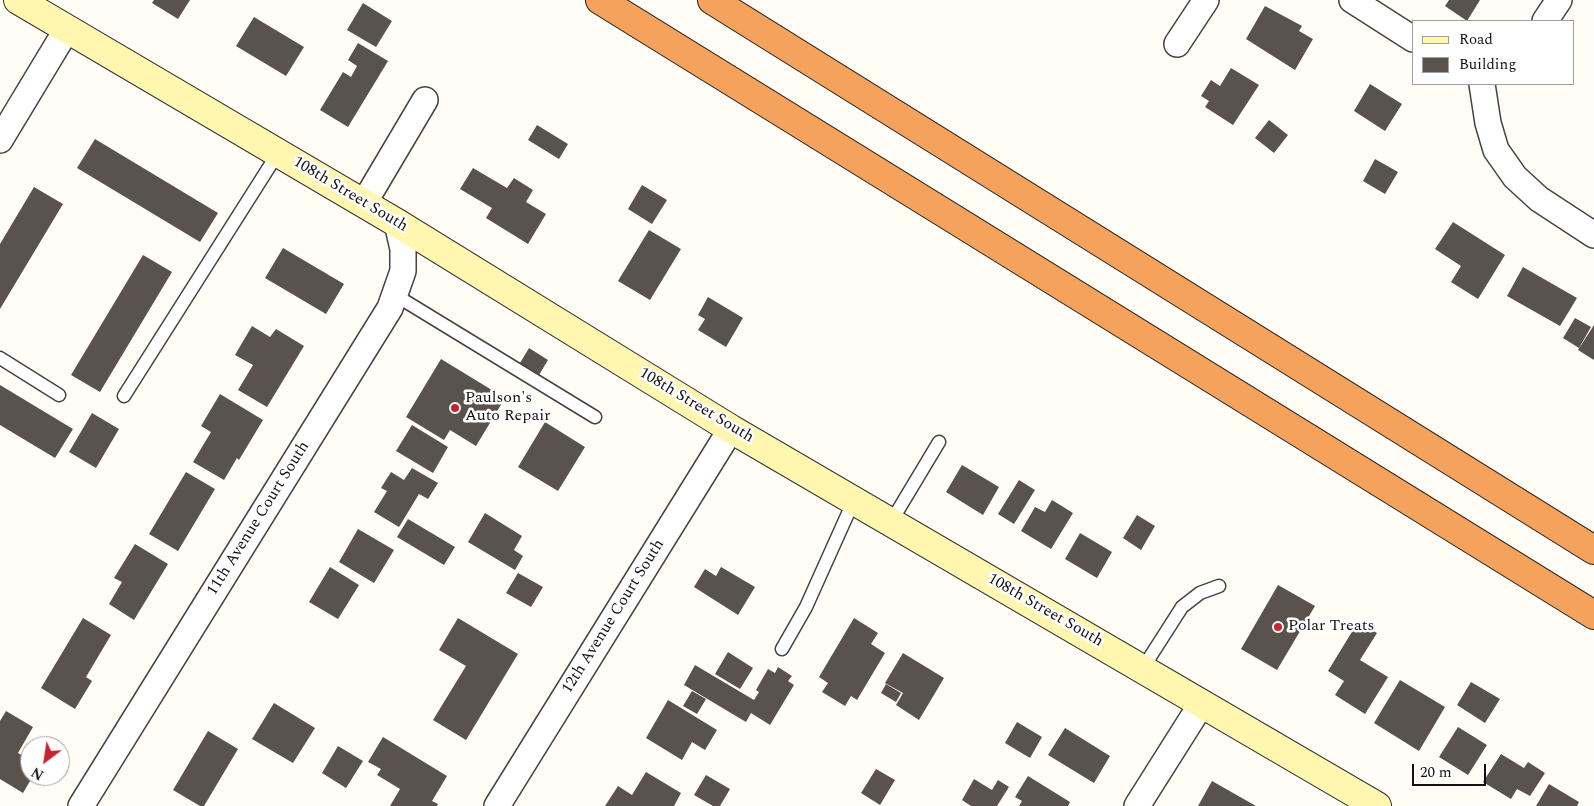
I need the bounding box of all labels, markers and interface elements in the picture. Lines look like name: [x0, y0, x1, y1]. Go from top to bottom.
legend: [1412, 20, 1574, 85]
text: Road: [1459, 28, 1493, 51]
text: Building: [1459, 53, 1516, 76]
street label: 108th Street South: [289, 153, 411, 237]
street label: 108th Street South: [635, 364, 757, 448]
place label: Paulson's Auto Repair: [465, 389, 551, 427]
marker: Paulson's Auto Repair: [449, 402, 461, 414]
street label: 11th Avenue Court South: [204, 438, 314, 600]
street label: 12th Avenue Court South: [559, 536, 669, 698]
street label: 108th Street South: [984, 570, 1106, 652]
place label: Polar Treats: [1288, 617, 1374, 637]
marker: Polar Treats: [1272, 621, 1284, 633]
north arrow: [20, 736, 70, 786]
scale bar: [1414, 754, 1488, 786]
text: N: [27, 761, 48, 785]
text: 20 m: [1420, 761, 1452, 784]

